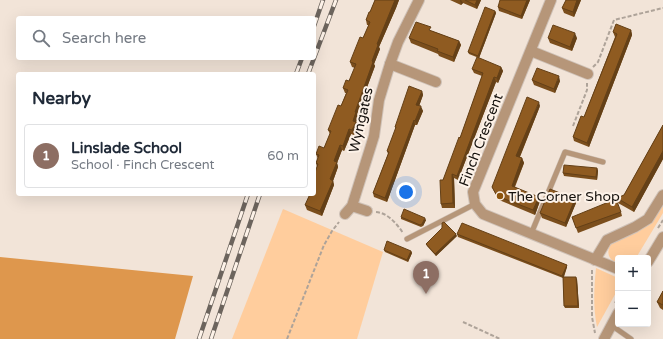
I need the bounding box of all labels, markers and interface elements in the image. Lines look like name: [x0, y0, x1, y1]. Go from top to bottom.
search box: [16, 16, 316, 60]
icon: search: [30, 27, 52, 49]
text: Search here: [62, 29, 146, 47]
street label: Wyngates: [345, 85, 377, 154]
text: Nearby: [32, 88, 91, 109]
street label: Finch Crescent: [455, 90, 507, 189]
text: Linslade School: [71, 139, 182, 157]
text: 1: [42, 148, 50, 164]
text: 60 m: [267, 148, 299, 164]
text: School · Finch Crescent: [71, 157, 214, 173]
your location: [396, 182, 416, 202]
place label: The Corner Shop: [508, 188, 620, 205]
marker: The Corner Shop: [495, 191, 505, 201]
map controls: [615, 255, 651, 327]
button: +: [615, 255, 651, 291]
pin: 1: [413, 261, 439, 294]
button: −: [615, 291, 651, 327]

